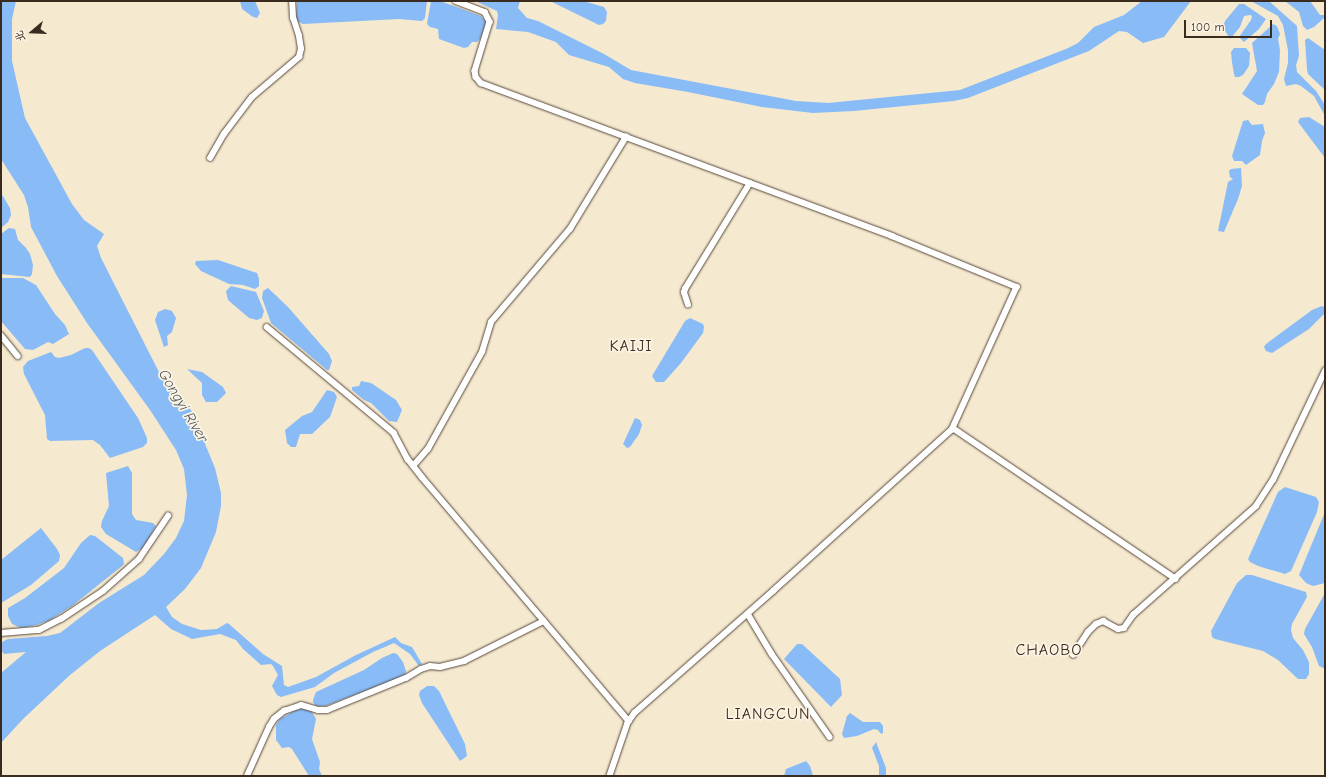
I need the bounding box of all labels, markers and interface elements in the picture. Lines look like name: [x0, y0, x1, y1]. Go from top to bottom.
north arrow: [12, 12, 52, 52]
scale bar: [1186, 12, 1274, 38]
text: 100 m: [1191, 20, 1224, 34]
text: 北: [12, 29, 28, 43]
district label: KAIJI: [609, 336, 653, 356]
water label: Gongyi River: [154, 366, 212, 446]
district label: CHAOBO: [1015, 640, 1083, 660]
district label: LIANGCUN: [726, 704, 810, 724]

